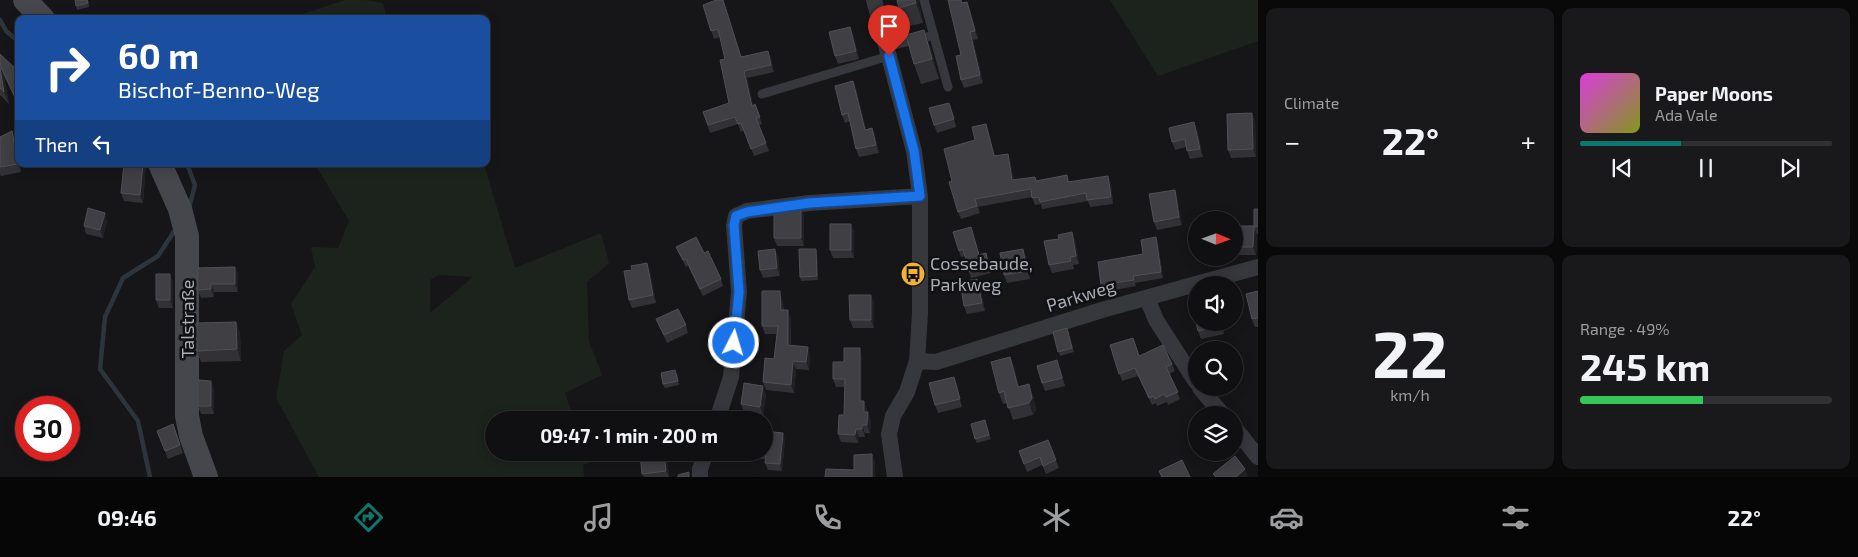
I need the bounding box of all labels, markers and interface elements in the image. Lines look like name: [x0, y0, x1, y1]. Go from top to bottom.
pin: [868, 5, 910, 56]
icon: arrive: [875, 12, 903, 40]
text: 60 m: [118, 34, 199, 76]
icon: right: [35, 35, 100, 100]
text: Bischof-Benno-Weg: [118, 76, 320, 102]
text: Paper Moons: [1655, 82, 1773, 105]
text: Climate: [1284, 93, 1339, 112]
text: Ada Vale: [1655, 105, 1718, 124]
text: 22°: [1382, 117, 1439, 163]
text: −: [1284, 124, 1300, 158]
text: +: [1521, 124, 1536, 158]
icon: left: [88, 130, 116, 158]
text: Then: [35, 133, 78, 156]
icon: previous: [1608, 154, 1636, 182]
icon: pause: [1692, 154, 1720, 182]
icon: next: [1776, 154, 1804, 182]
north arrow: [1188, 211, 1242, 266]
map controls: [1188, 211, 1243, 461]
place label: Cossebaude, Parkweg: [930, 252, 1033, 295]
bus stop icon: Cossebaude, Parkweg: [900, 261, 926, 287]
street label: Parkweg: [1043, 274, 1118, 316]
button: sound: [1188, 276, 1243, 331]
street label: Talstraße: [176, 280, 198, 358]
text: 22: [1372, 313, 1448, 391]
position arrow: [707, 316, 759, 368]
text: Range · 49%: [1580, 319, 1670, 338]
button: search: [1188, 341, 1243, 396]
text: 245 km: [1580, 343, 1710, 389]
text: km/h: [1390, 385, 1430, 404]
speed limit sign: 30: [15, 396, 80, 461]
button: layers: [1188, 406, 1243, 461]
text: 09:47 · 1 min · 200 m: [540, 424, 718, 447]
icon: directions: [351, 500, 386, 535]
icon: music: [581, 500, 616, 535]
icon: phone: [810, 500, 845, 535]
icon: climate: [1039, 500, 1074, 535]
icon: car: [1269, 500, 1304, 535]
icon: filters: [1498, 500, 1533, 535]
text: 09:46: [97, 504, 157, 530]
text: 22°: [1728, 504, 1761, 530]

